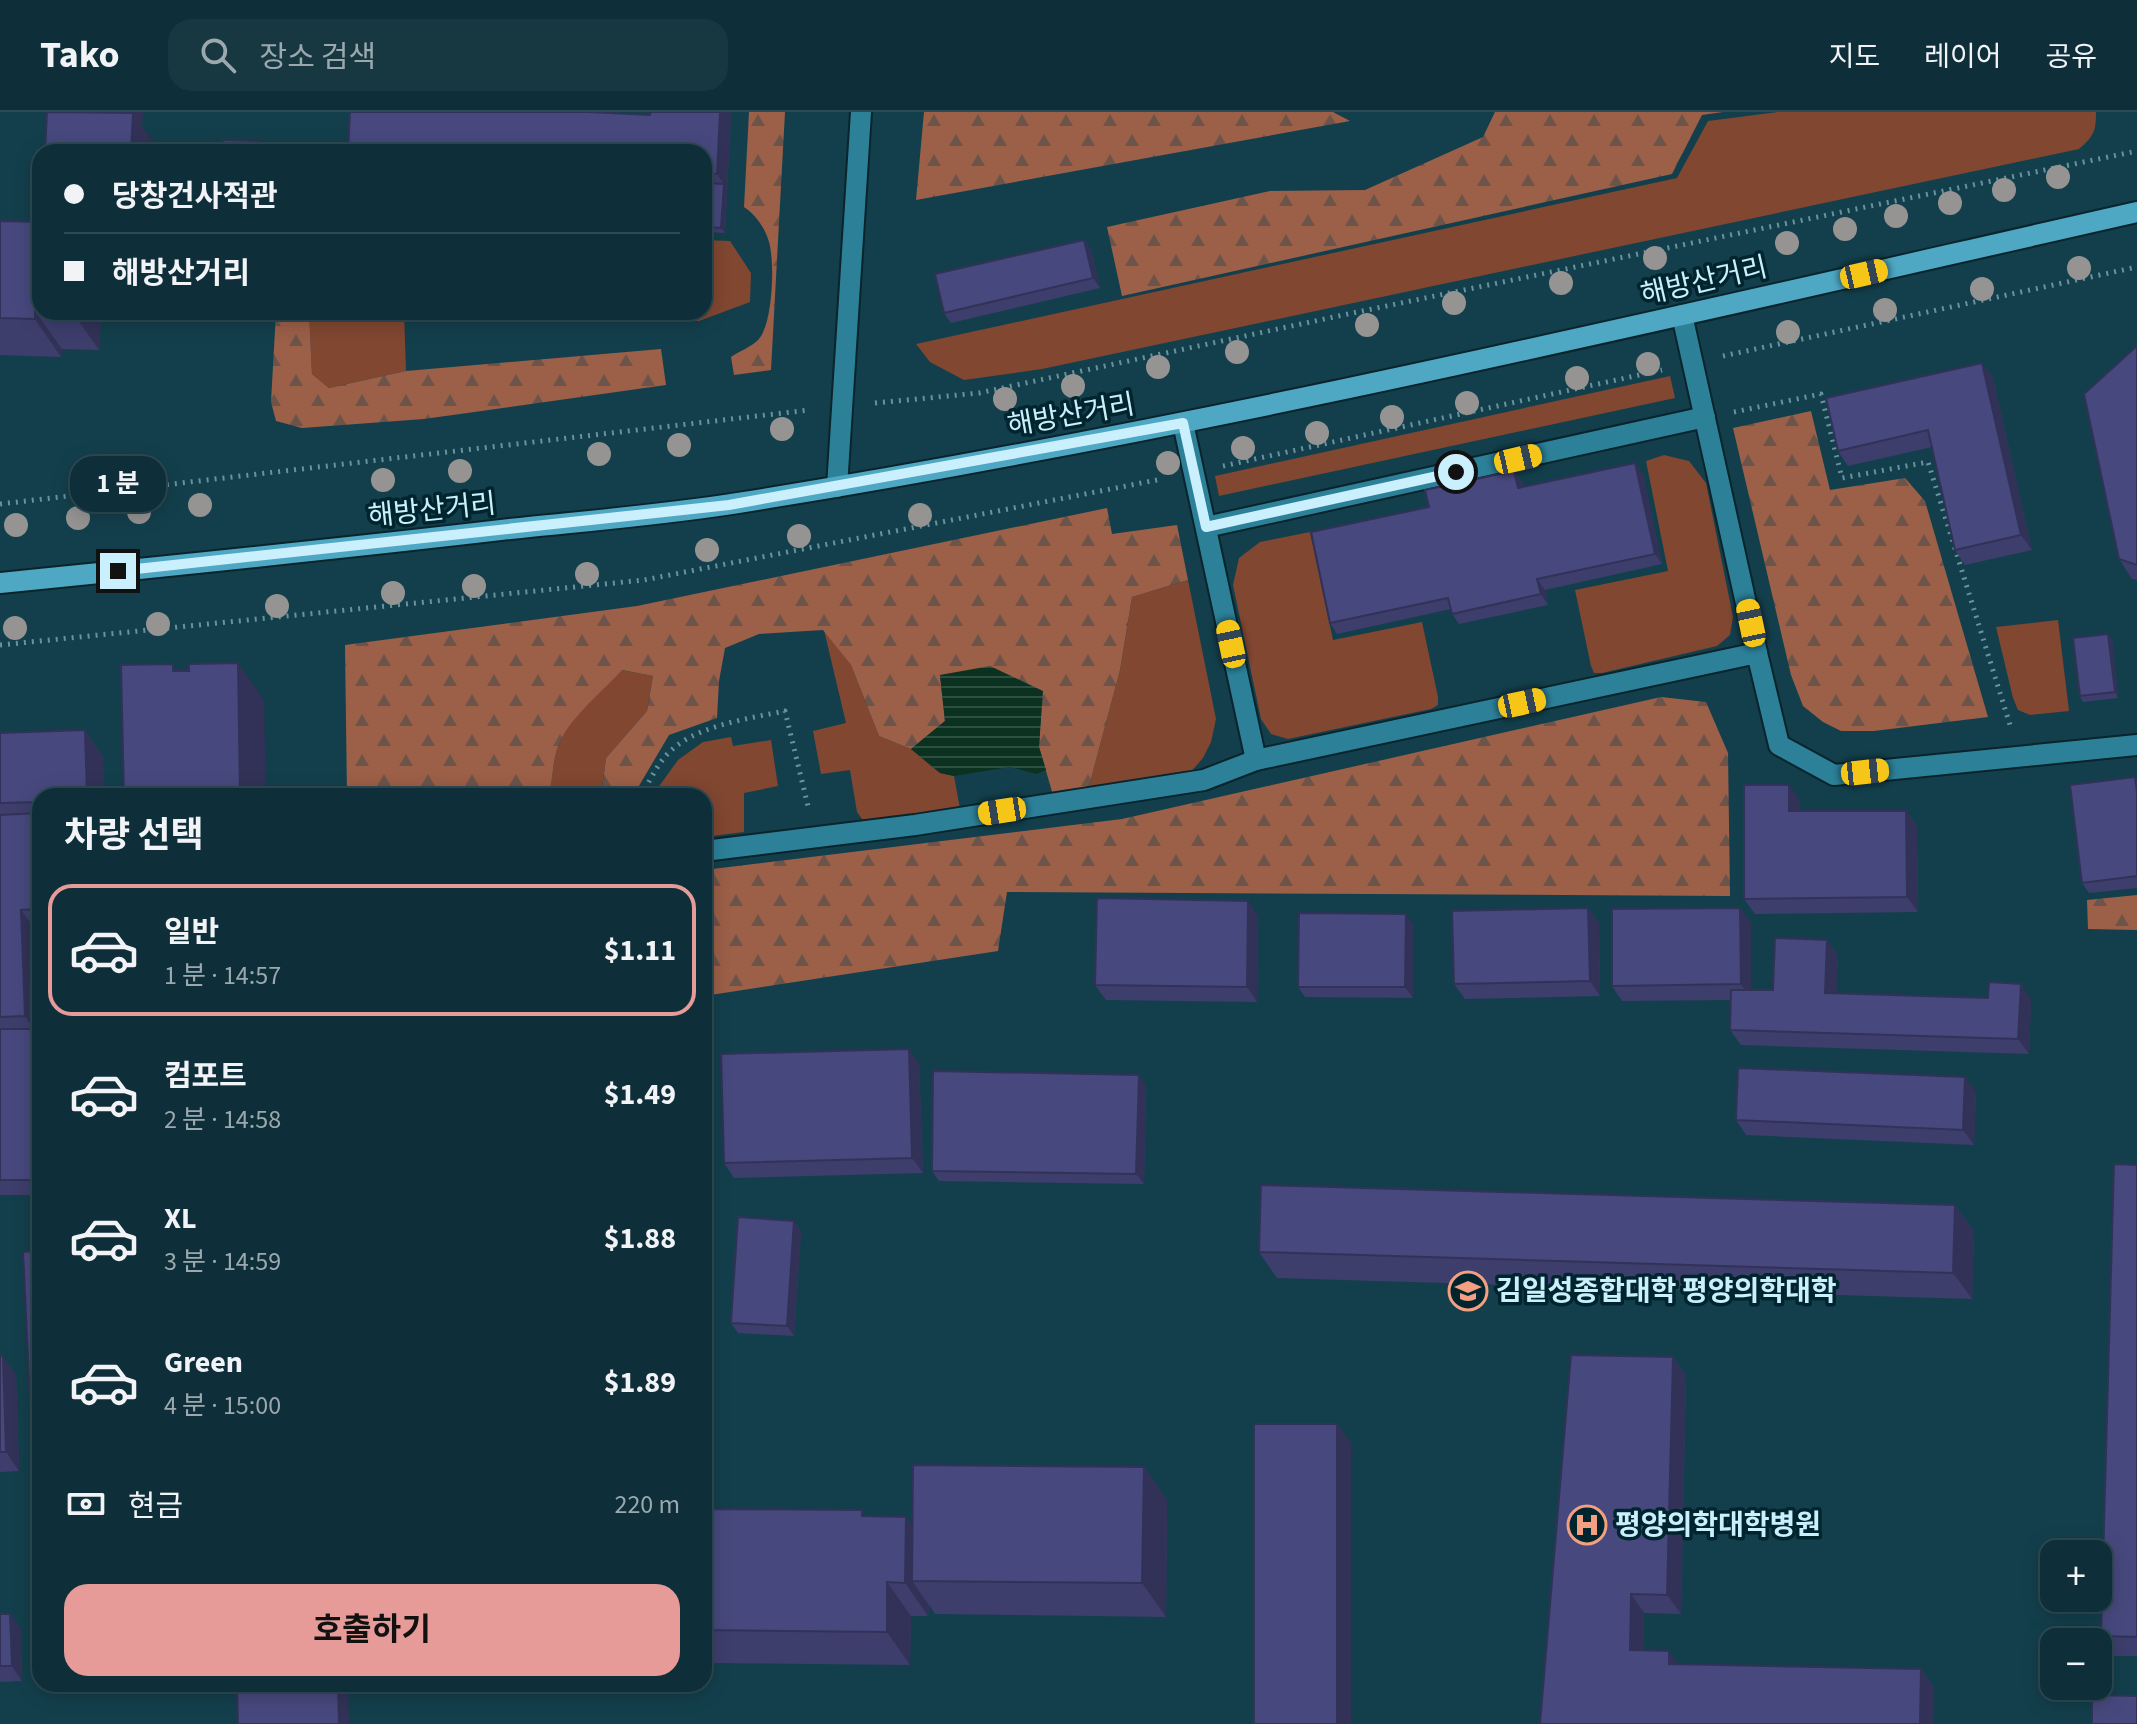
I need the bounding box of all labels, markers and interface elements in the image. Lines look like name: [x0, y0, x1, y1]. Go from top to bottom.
search box: [168, 19, 728, 91]
text: Tako: [40, 28, 120, 82]
icon: search: [196, 33, 240, 77]
text: 장소 검색: [260, 36, 376, 79]
text: 지도: [1829, 37, 1880, 77]
text: 레이어: [1924, 37, 2001, 77]
text: 공유: [2045, 37, 2097, 77]
text: 당창건사적관: [112, 175, 278, 218]
street label: 해방산거리: [1637, 247, 1771, 315]
text: 해방산거리: [112, 252, 250, 295]
car: [1838, 257, 1890, 291]
street label: 해방산거리: [1004, 384, 1138, 446]
car: [1492, 442, 1544, 476]
route start: [1438, 454, 1474, 490]
callout: 1 분: [70, 455, 166, 511]
text: 1 분: [97, 465, 139, 502]
street label: 해방산거리: [366, 483, 498, 537]
route end: [100, 553, 136, 589]
car: [1734, 597, 1768, 649]
car: [1214, 618, 1248, 670]
car: [1496, 686, 1548, 720]
car: [1840, 758, 1890, 786]
car: [976, 795, 1028, 827]
text: 차량 선택: [64, 810, 204, 861]
text: 일반: [164, 911, 219, 954]
icon: car: [68, 914, 140, 986]
text: $1.11: [604, 929, 676, 972]
text: 1 분 · 14:57: [164, 957, 281, 994]
text: 컴포트: [164, 1055, 247, 1098]
icon: car: [68, 1058, 140, 1130]
text: $1.49: [604, 1073, 676, 1116]
text: 2 분 · 14:58: [164, 1101, 281, 1138]
text: XL: [164, 1197, 197, 1240]
icon: car: [68, 1202, 140, 1274]
text: $1.88: [604, 1217, 676, 1260]
text: 3 분 · 14:59: [164, 1243, 281, 1280]
school or university icon: 김일성종합대학 평양의학대학: [1447, 1270, 1489, 1312]
place label: 김일성종합대학 평양의학대학: [1496, 1271, 1837, 1311]
text: Green: [164, 1341, 243, 1384]
icon: car: [68, 1346, 140, 1418]
text: $1.89: [604, 1361, 676, 1404]
text: 4 분 · 15:00: [164, 1387, 281, 1424]
icon: cash: [64, 1482, 108, 1526]
text: 현금: [128, 1485, 183, 1528]
text: 220 m: [614, 1486, 680, 1523]
hospital icon: 평양의학대학병원: [1566, 1504, 1608, 1546]
place label: 평양의학대학병원: [1615, 1505, 1821, 1545]
map controls: [2040, 1540, 2112, 1700]
button: +: [2040, 1540, 2112, 1612]
button: 호출하기: [64, 1584, 680, 1676]
button: −: [2040, 1628, 2112, 1700]

